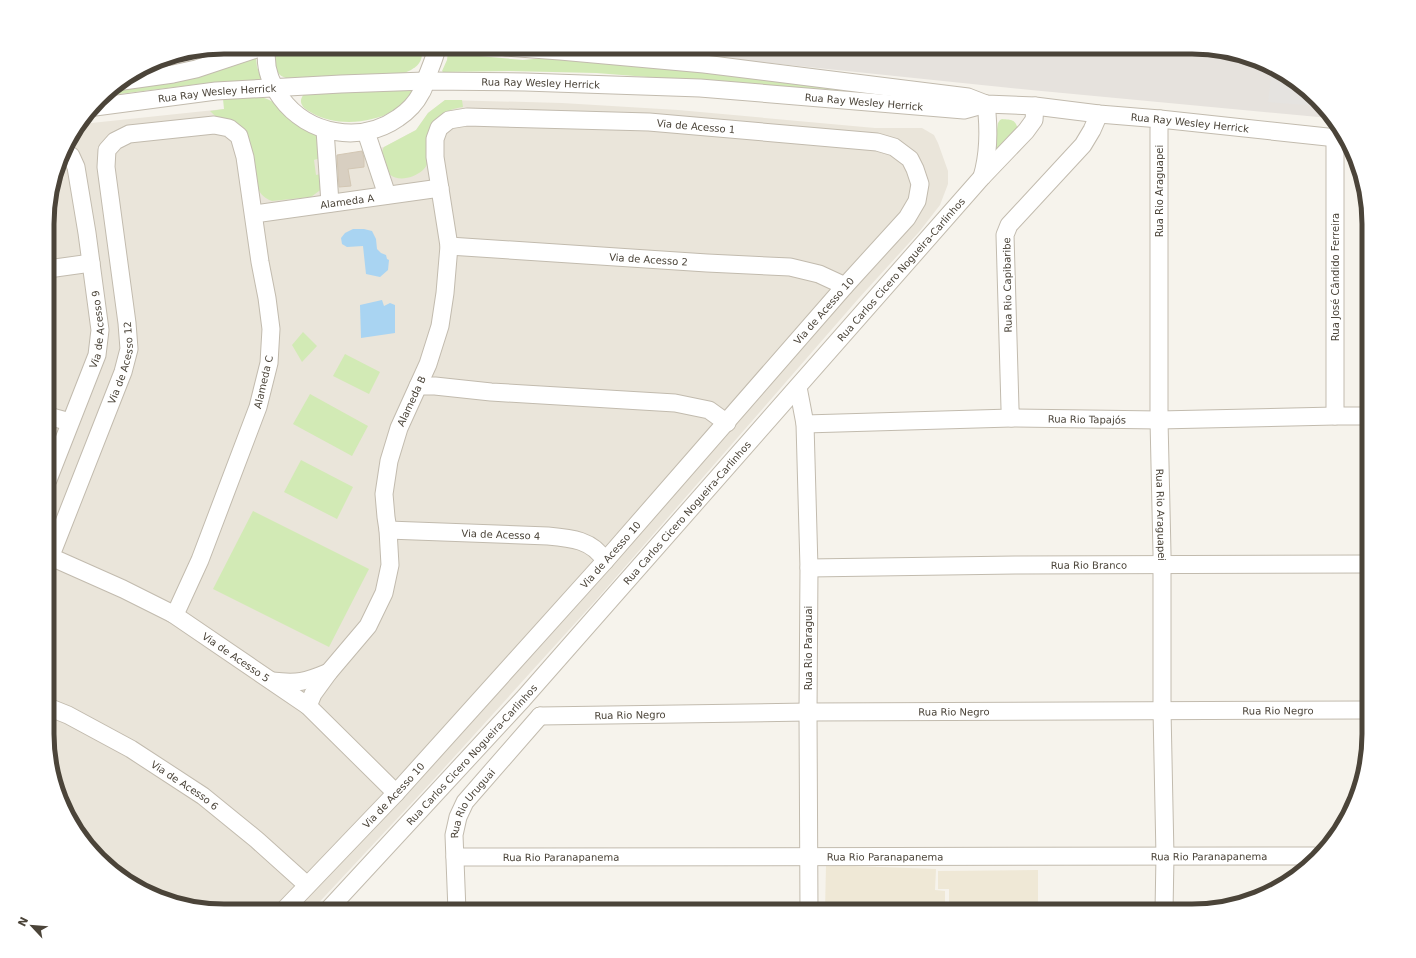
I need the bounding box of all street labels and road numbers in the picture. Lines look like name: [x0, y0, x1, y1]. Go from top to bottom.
street label: Rua Ray Wesley Herrick: [481, 77, 600, 91]
street label: Rua Ray Wesley Herrick: [157, 83, 277, 105]
street label: Rua Ray Wesley Herrick: [804, 92, 924, 113]
street label: Rua Ray Wesley Herrick: [1130, 112, 1250, 135]
street label: Via de Acesso 1: [656, 118, 736, 135]
street label: Rua Rio Araguapei: [1154, 145, 1165, 237]
street label: Alameda A: [320, 192, 375, 211]
street label: Rua Carlos Cicero Nogueira-Carlinhos: [835, 196, 967, 344]
street label: Rua José Cândido Ferreira: [1330, 213, 1341, 341]
street label: Rua Rio Capibaribe: [1001, 237, 1014, 333]
street label: Via de Acesso 2: [609, 252, 688, 268]
street label: Via de Acesso 10: [792, 275, 856, 347]
street label: Via de Acesso 9: [87, 290, 106, 370]
street label: Via de Acesso 12: [106, 321, 135, 406]
street label: Alameda C: [252, 354, 275, 410]
street label: Alameda B: [395, 374, 428, 428]
street label: Rua Rio Tapajós: [1048, 413, 1126, 426]
street label: Rua Carlos Cicero Nogueira-Carlinhos: [621, 439, 753, 587]
street label: Rua Rio Araguapei: [1154, 469, 1167, 561]
street label: Via de Acesso 10: [578, 519, 643, 590]
street label: Via de Acesso 4: [461, 528, 541, 542]
street label: Rua Rio Branco: [1051, 560, 1127, 571]
street label: Rua Rio Paraguai: [803, 606, 814, 690]
street label: Via de Acesso 5: [200, 631, 271, 684]
street label: Rua Carlos Cicero Nogueira-Carlinhos: [404, 682, 539, 827]
street label: Rua Rio Negro: [1242, 705, 1314, 716]
street label: Rua Rio Negro: [918, 706, 990, 718]
street label: Rua Rio Negro: [594, 709, 666, 721]
street label: Via de Acesso 6: [149, 759, 220, 812]
street label: Via de Acesso 10: [361, 760, 427, 830]
street label: Rua Rio Uruguai: [449, 767, 497, 839]
street label: Rua Rio Paranapanema: [827, 851, 943, 863]
street label: Rua Rio Paranapanema: [1151, 851, 1267, 862]
street label: Rua Rio Paranapanema: [503, 852, 619, 863]

